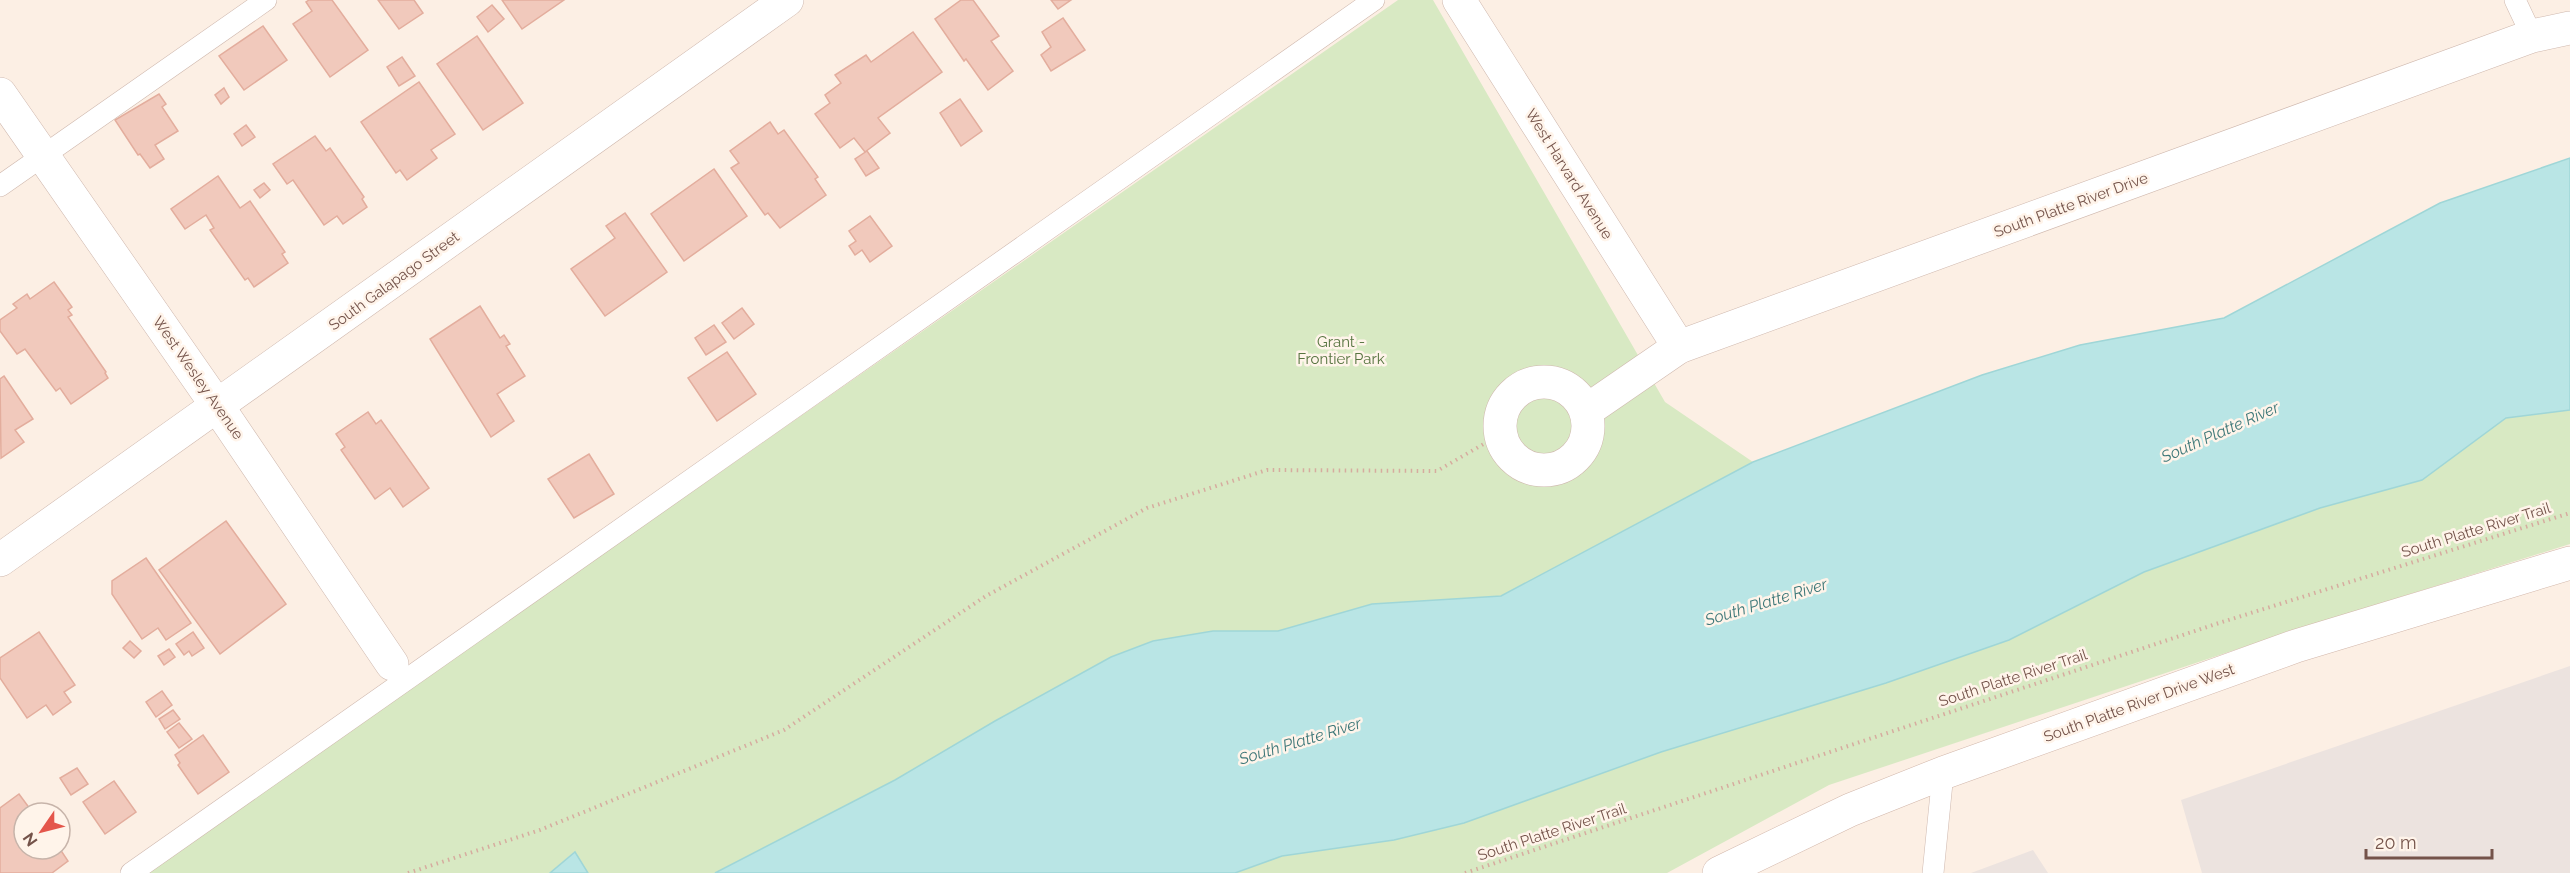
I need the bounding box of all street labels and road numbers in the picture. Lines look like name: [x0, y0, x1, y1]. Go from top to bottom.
street label: West Harvard Avenue: [1522, 105, 1617, 243]
street label: South Platte River Drive: [1991, 169, 2151, 241]
street label: South Galapago Street: [325, 228, 463, 334]
street label: West Wesley Avenue: [149, 313, 247, 443]
street label: South Platte River Trail: [2399, 498, 2554, 561]
street label: South Platte River Trail: [1937, 645, 2090, 711]
street label: South Platte River Drive West: [2041, 660, 2237, 746]
street label: South Platte River Trail: [1476, 799, 1629, 865]

